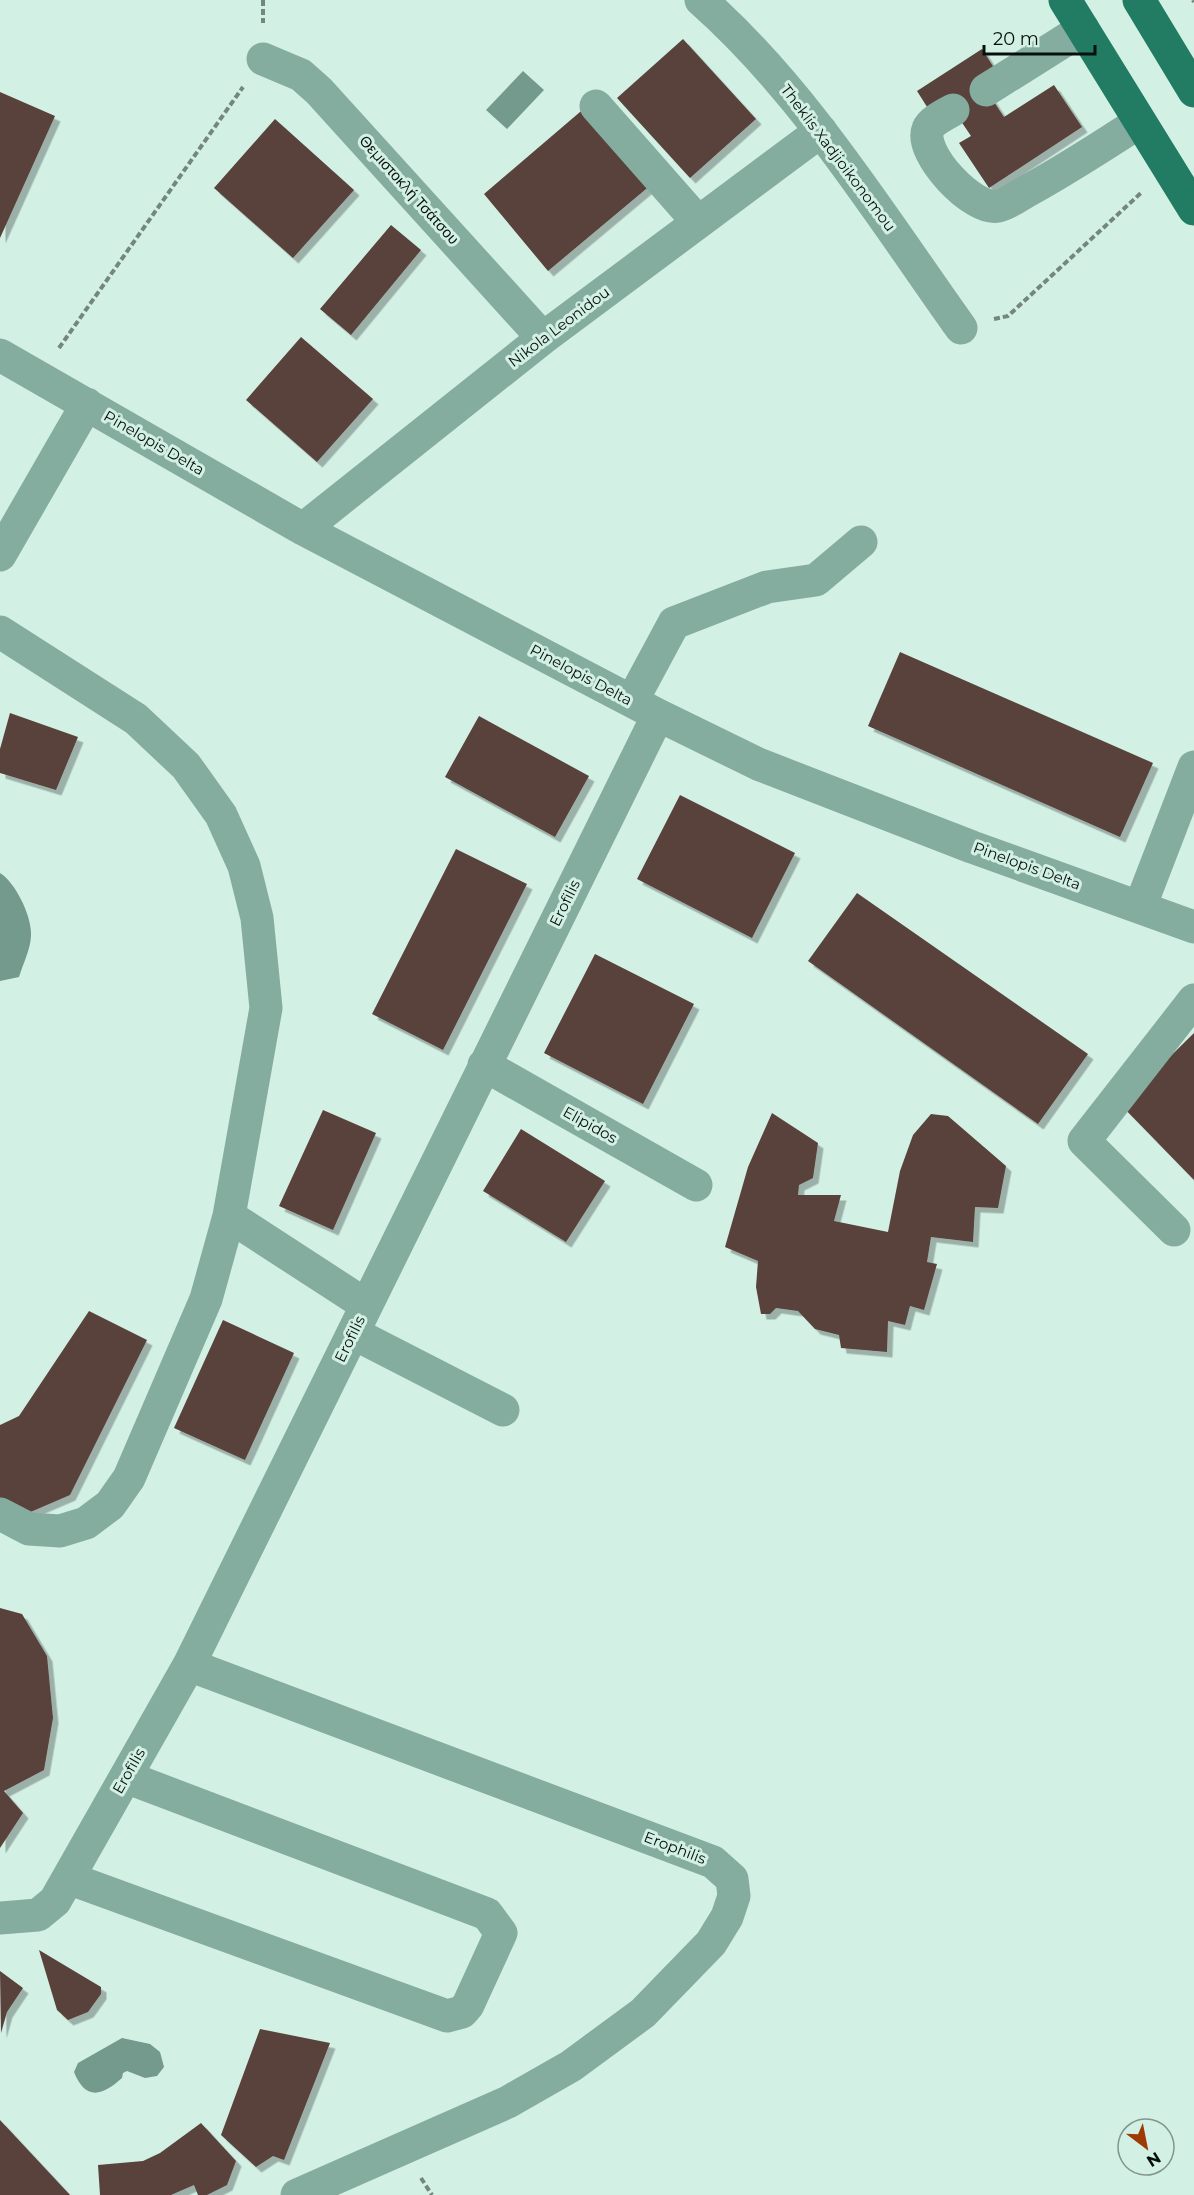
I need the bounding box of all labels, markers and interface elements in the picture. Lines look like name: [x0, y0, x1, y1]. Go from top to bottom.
scale bar: [984, 18, 1095, 56]
text: 20 m: [993, 28, 1039, 50]
street label: Theklis Xadjioikonomou: [777, 80, 900, 235]
street label: Θεμιστοκλή Τσάτσου: [355, 131, 463, 248]
street label: Nikola Leonidou: [504, 282, 613, 371]
street label: Pinelopis Delta: [101, 406, 208, 479]
street label: Pinelopis Delta: [527, 640, 636, 709]
street label: Pinelopis Delta: [971, 837, 1083, 894]
street label: Erofilis: [545, 876, 584, 929]
street label: Elipidos: [560, 1102, 621, 1147]
street label: Erofilis: [330, 1312, 369, 1365]
street label: Erofilis: [108, 1744, 149, 1797]
street label: Erophilis: [641, 1827, 709, 1868]
north arrow: [1116, 2117, 1176, 2177]
text: N: [1143, 2148, 1164, 2171]

